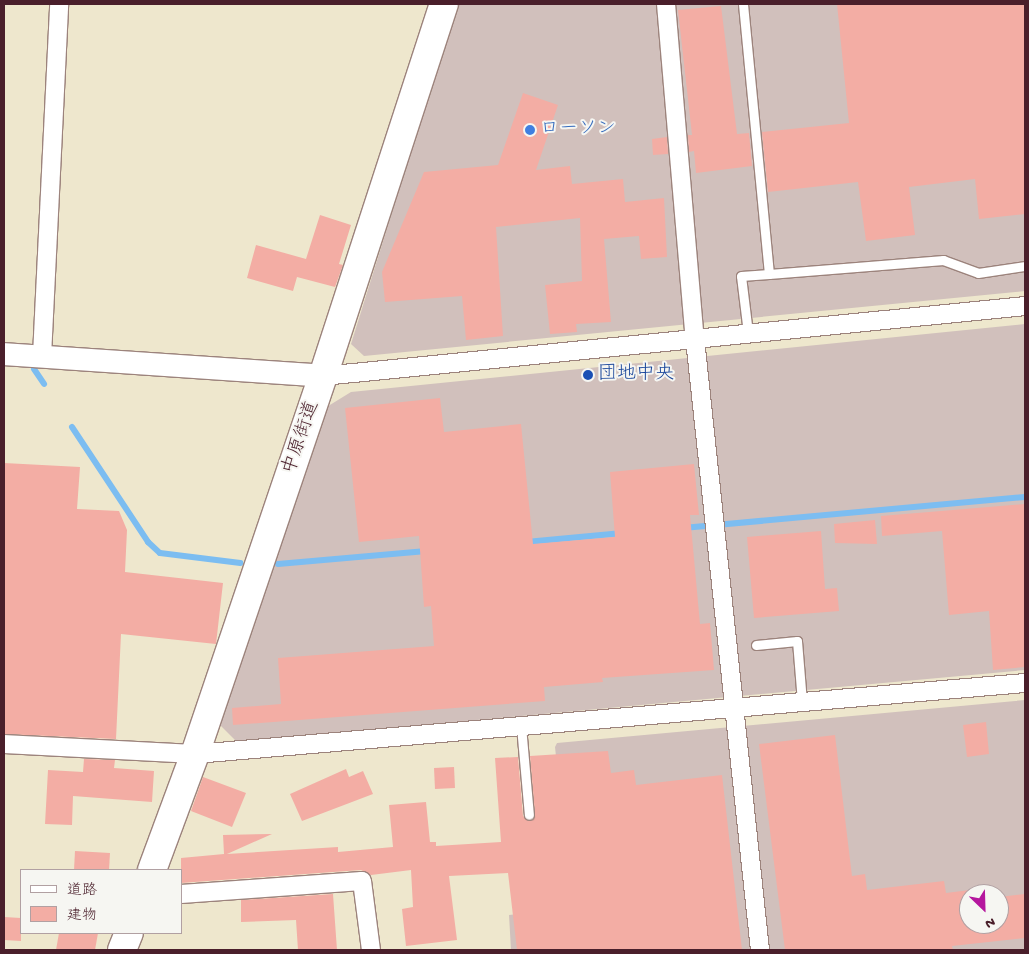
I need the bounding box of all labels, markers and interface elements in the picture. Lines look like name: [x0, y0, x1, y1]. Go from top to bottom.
place label: ローソン: [540, 119, 616, 141]
marker: ローソン: [524, 124, 536, 136]
place label: 団地中央: [598, 364, 674, 386]
marker: 団地中央: [582, 369, 594, 381]
street label: 中原街道: [279, 398, 325, 478]
legend: [20, 869, 182, 934]
text: 道路: [67, 882, 97, 900]
north arrow: [959, 884, 1009, 934]
text: 建物: [67, 907, 97, 925]
text: N: [982, 913, 998, 932]

